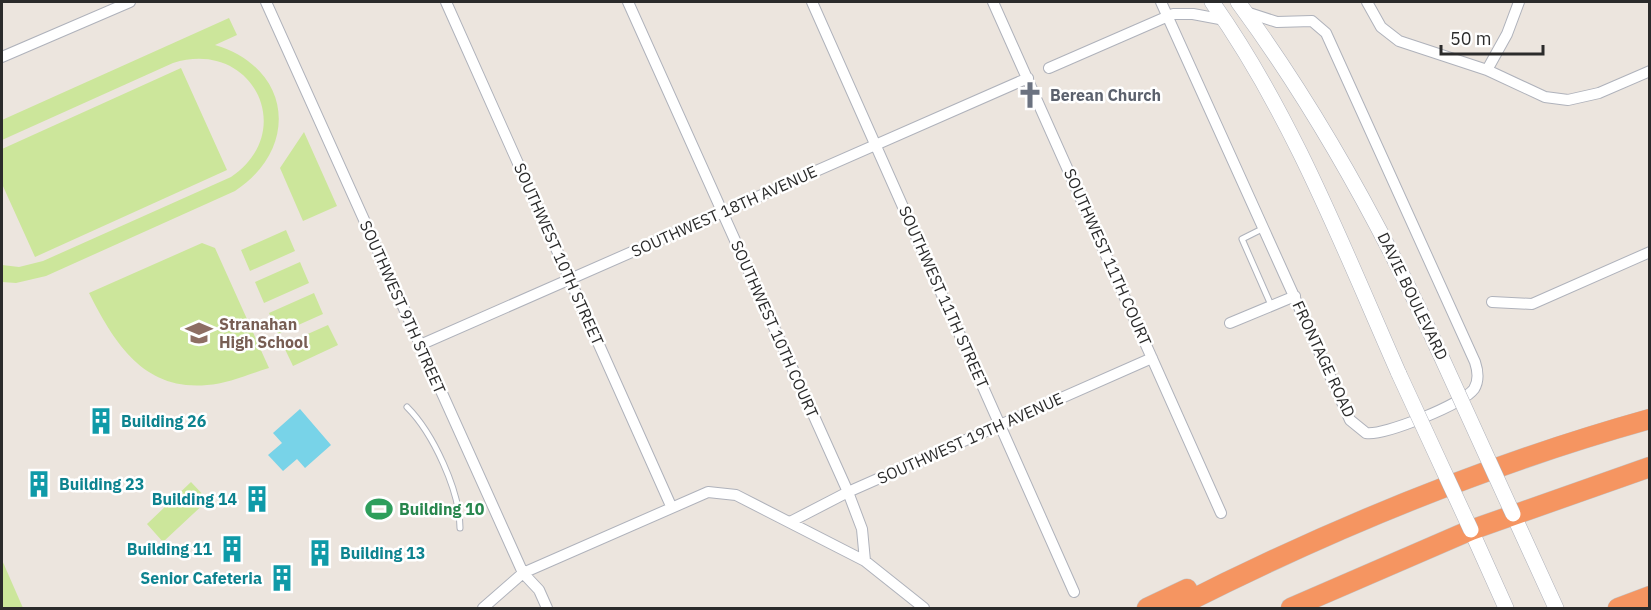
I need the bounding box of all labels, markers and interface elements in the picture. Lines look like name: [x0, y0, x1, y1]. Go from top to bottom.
scale bar: [1441, 18, 1543, 56]
text: 50 m: [1450, 27, 1492, 50]
church icon: Berean Church: [1015, 80, 1045, 110]
place label: Berean Church: [1050, 85, 1161, 105]
street label: SOUTHWEST 10TH STREET: [510, 160, 608, 348]
street label: SOUTHWEST 18TH AVENUE: [628, 161, 820, 261]
street label: SOUTHWEST 11TH COURT: [1060, 165, 1156, 349]
street label: SOUTHWEST 11TH STREET: [895, 203, 993, 391]
street label: SOUTHWEST 9TH STREET: [356, 217, 450, 397]
street label: DAVIE BOULEVARD: [1373, 229, 1453, 363]
street label: SOUTHWEST 10TH COURT: [727, 237, 823, 421]
street label: FRONTAGE ROAD: [1288, 298, 1360, 420]
place label: Stranahan High School: [219, 314, 308, 352]
school or university icon: Stranahan High School: [184, 318, 214, 348]
street label: SOUTHWEST 19TH AVENUE: [874, 388, 1066, 488]
building icon: Building 26: [86, 406, 116, 436]
place label: Building 26: [121, 411, 207, 431]
building icon: Building 23: [24, 469, 54, 499]
place label: Building 23: [59, 474, 144, 494]
building icon: Building 14: [242, 484, 272, 514]
place label: Building 14: [152, 489, 237, 509]
sports icon: Building 10: [364, 494, 394, 524]
place label: Building 10: [399, 499, 485, 519]
building icon: Building 11: [217, 534, 247, 564]
building icon: Building 13: [305, 538, 335, 568]
place label: Building 11: [127, 539, 212, 559]
place label: Building 13: [340, 543, 425, 563]
building icon: Senior Cafeteria: [267, 563, 297, 593]
place label: Senior Cafeteria: [140, 568, 262, 588]

